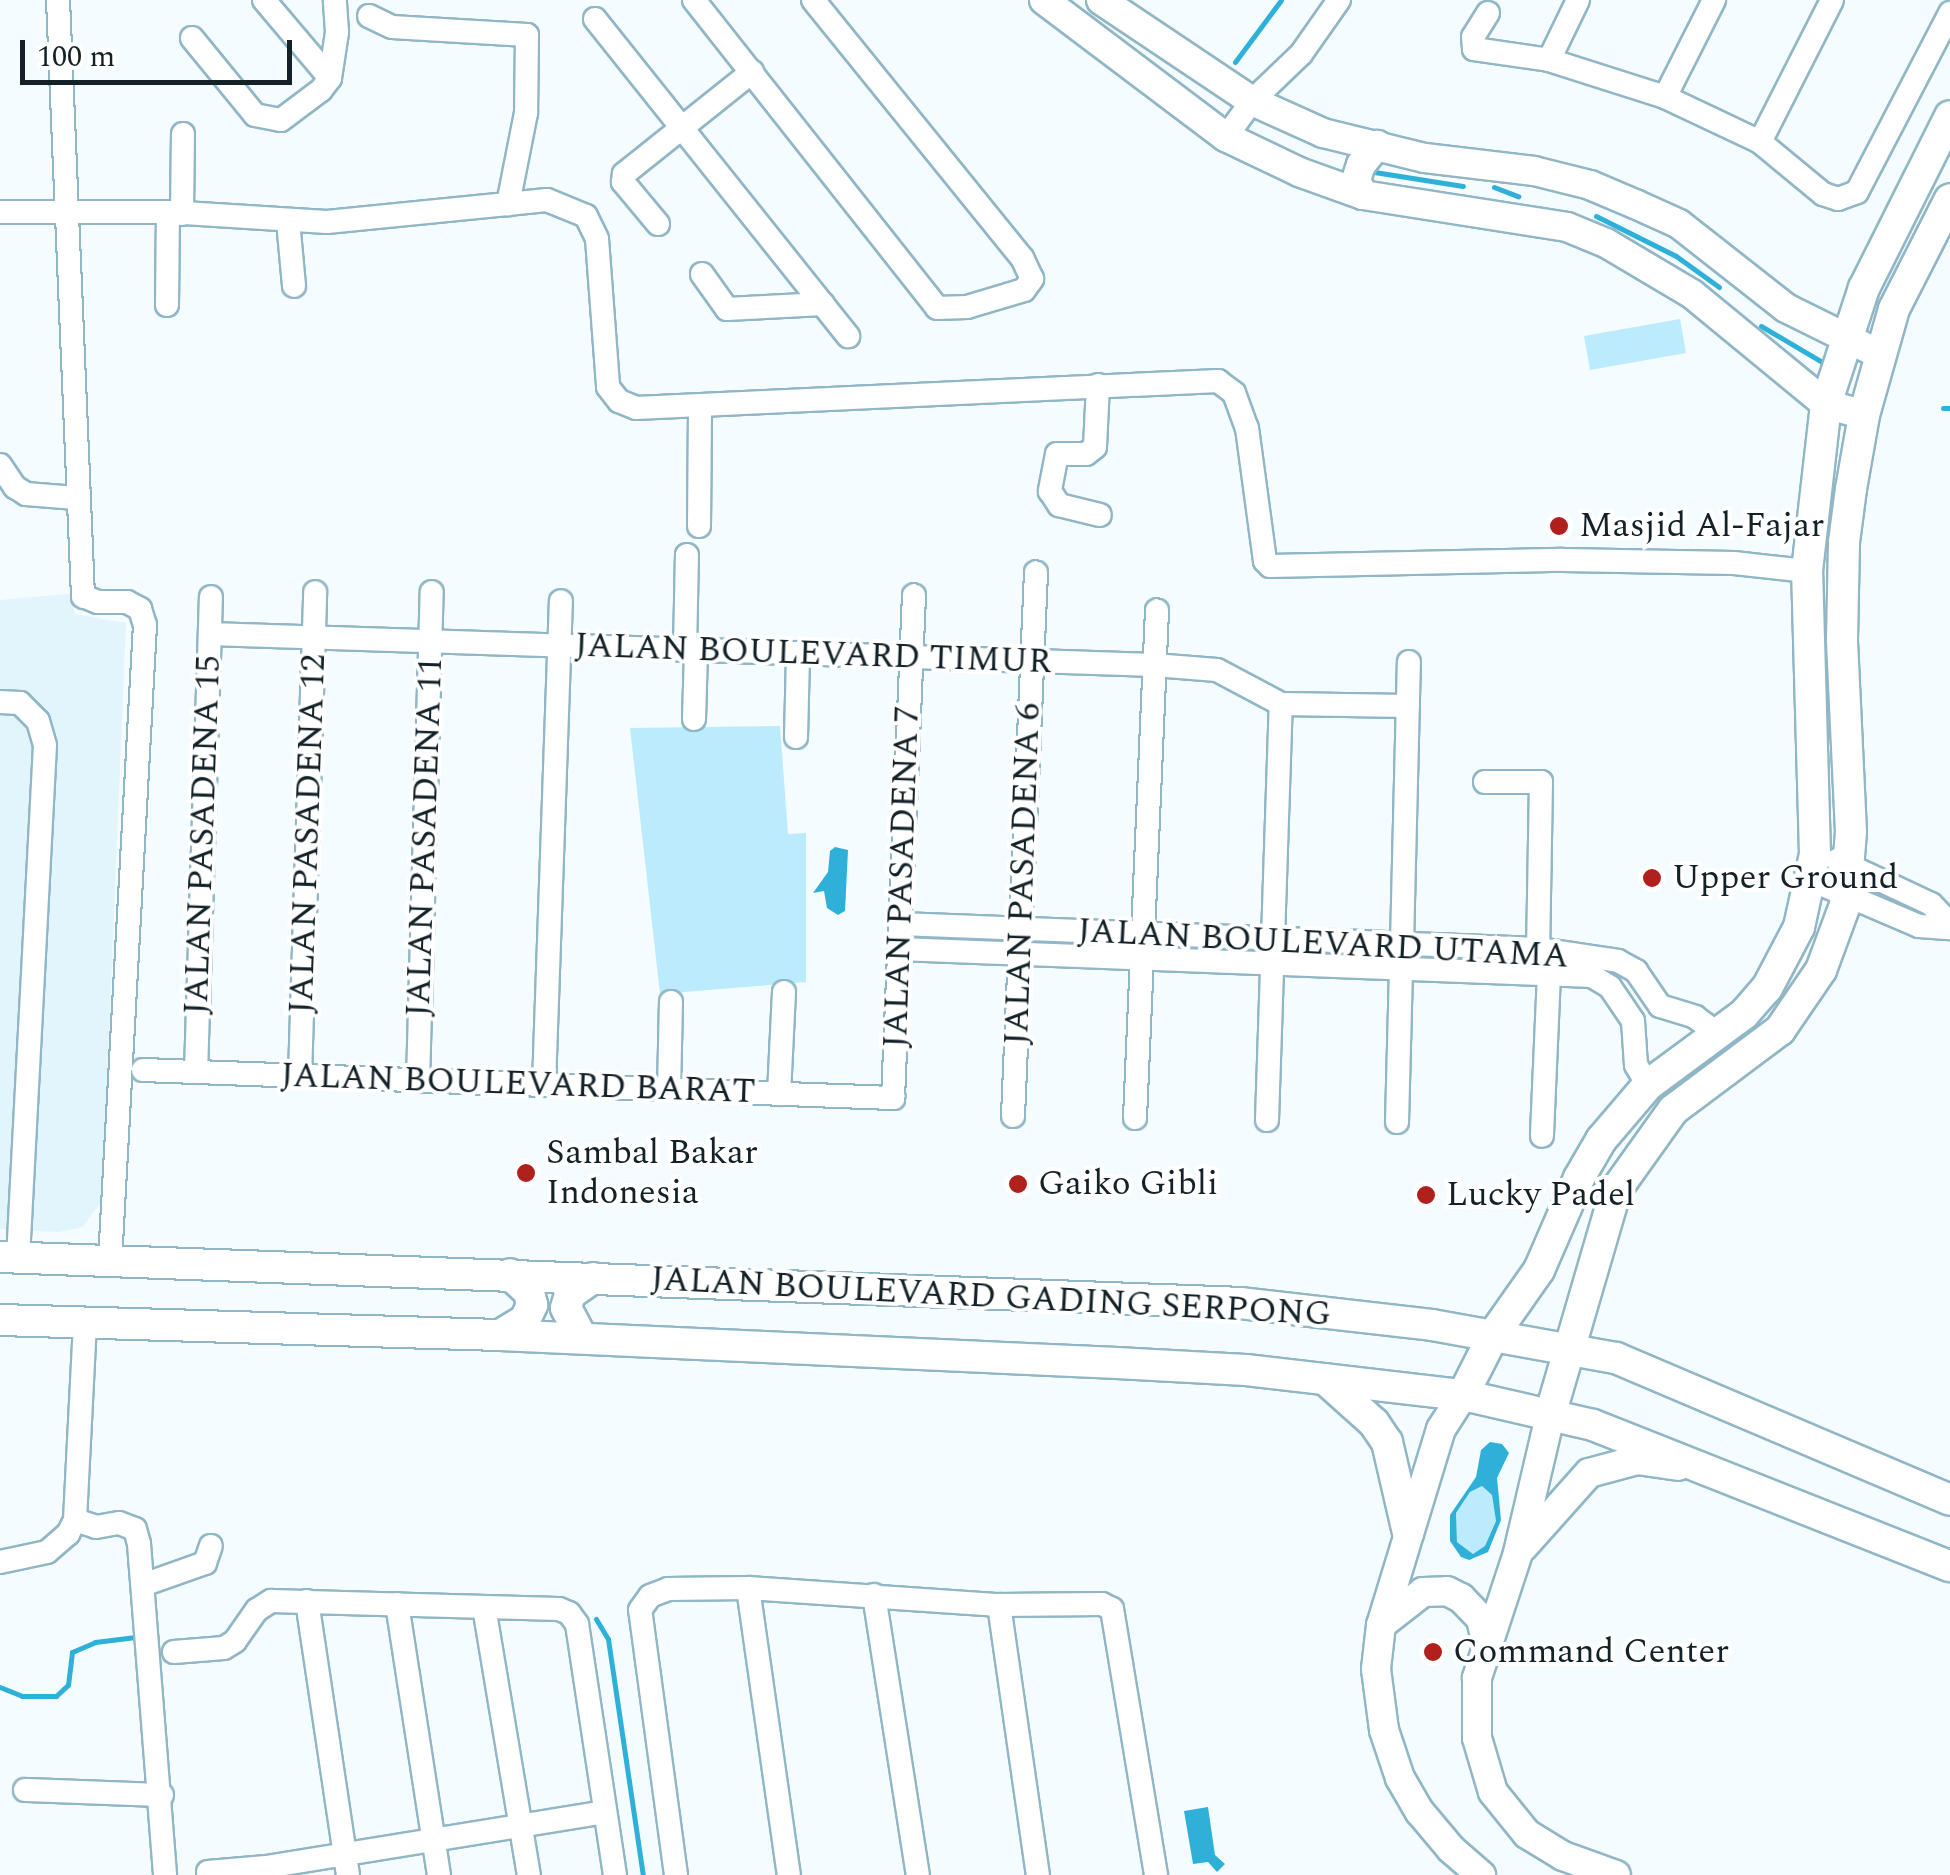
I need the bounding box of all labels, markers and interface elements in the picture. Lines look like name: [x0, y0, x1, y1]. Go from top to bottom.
scale bar: [25, 20, 298, 82]
text: 100 m: [37, 34, 115, 80]
place label: Masjid Al-Fajar: [1579, 505, 1824, 547]
marker: Masjid Al-Fajar: [1548, 515, 1570, 537]
street label: JALAN BOULEVARD TIMUR: [574, 625, 1052, 683]
street label: JALAN PASADENA 12: [281, 653, 335, 1015]
street label: JALAN PASADENA 15: [176, 654, 230, 1016]
street label: JALAN PASADENA 11: [398, 656, 452, 1018]
street label: JALAN PASADENA 6: [996, 702, 1050, 1046]
street label: JALAN PASADENA 7: [875, 705, 929, 1049]
place label: Upper Ground: [1672, 857, 1898, 899]
marker: Upper Ground: [1641, 867, 1663, 889]
street label: JALAN BOULEVARD UTAMA: [1076, 910, 1570, 978]
street label: JALAN BOULEVARD BARAT: [280, 1055, 756, 1113]
place label: Sambal Bakar Indonesia: [546, 1132, 758, 1214]
marker: Sambal Bakar Indonesia: [515, 1162, 537, 1184]
place label: Gaiko Gibli: [1038, 1163, 1218, 1205]
marker: Gaiko Gibli: [1007, 1173, 1029, 1195]
place label: Lucky Padel: [1446, 1174, 1635, 1216]
marker: Lucky Padel: [1415, 1184, 1437, 1206]
street label: JALAN BOULEVARD GADING SERPONG: [650, 1258, 1332, 1336]
place label: Command Center: [1453, 1631, 1729, 1673]
marker: Command Center: [1422, 1641, 1444, 1663]

